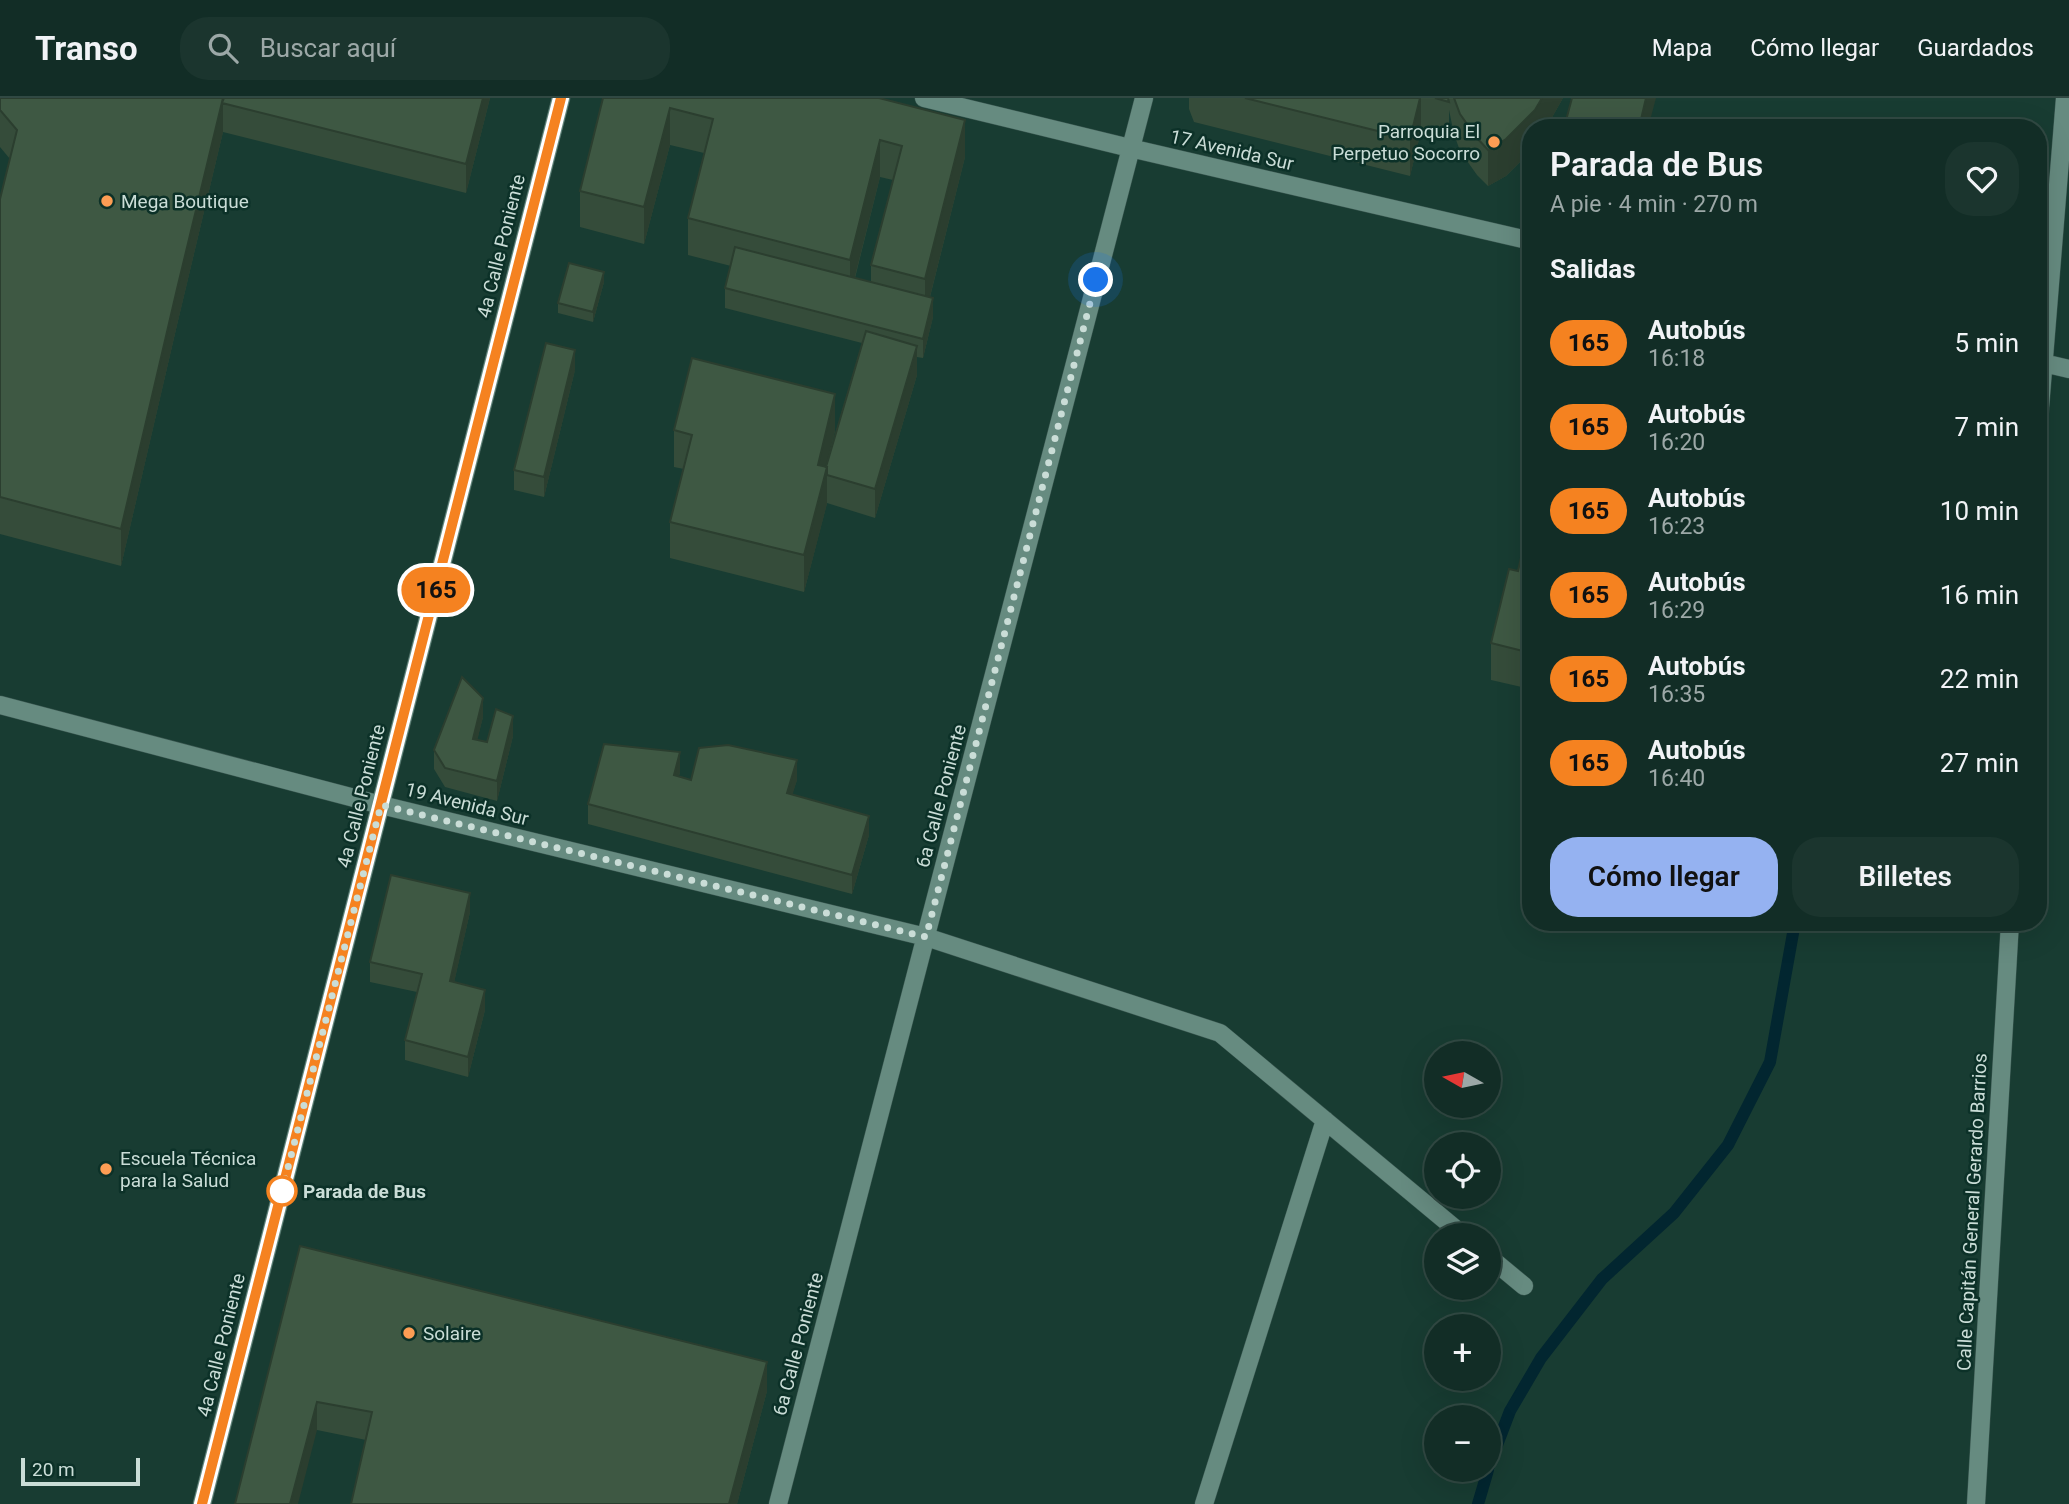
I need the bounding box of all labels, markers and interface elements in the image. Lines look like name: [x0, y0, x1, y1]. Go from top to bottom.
search box: [180, 17, 670, 80]
text: Transo: [35, 29, 138, 68]
icon: search: [204, 29, 242, 67]
text: Buscar aquí: [260, 33, 396, 63]
text: Mapa: [1652, 34, 1712, 62]
text: Cómo llegar: [1750, 34, 1879, 62]
text: Guardados: [1917, 34, 2034, 62]
place label: Parroquia El Perpetuo Socorro: [1332, 120, 1480, 165]
street label: 17 Avenida Sur: [1168, 125, 1297, 176]
marker: Parroquia El Perpetuo Socorro: [1486, 134, 1502, 150]
button: heart: [1945, 142, 2019, 216]
text: Parada de Bus: [1550, 145, 1763, 184]
street label: 4a Calle Poniente: [472, 172, 530, 320]
place label: Mega Boutique: [121, 190, 249, 213]
text: A pie · 4 min · 270 m: [1550, 191, 1758, 218]
marker: Mega Boutique: [99, 193, 115, 209]
text: Salidas: [1550, 254, 1636, 284]
your location: [1078, 262, 1113, 297]
text: Autobús: [1648, 315, 1746, 345]
text: 5 min: [1954, 328, 2019, 358]
text: 165: [1568, 329, 1609, 357]
text: 16:18: [1648, 345, 1705, 372]
text: Autobús: [1648, 399, 1746, 429]
text: 7 min: [1954, 412, 2019, 442]
text: 165: [1568, 413, 1609, 441]
text: 16:20: [1648, 429, 1705, 456]
text: Autobús: [1648, 483, 1746, 513]
text: 10 min: [1940, 496, 2019, 526]
text: 165: [1568, 497, 1609, 525]
text: 16:23: [1648, 513, 1705, 540]
line badge: 165: [396, 567, 476, 613]
text: Autobús: [1648, 567, 1746, 597]
text: 165: [415, 576, 457, 604]
text: 16 min: [1940, 580, 2019, 610]
text: 165: [1568, 581, 1609, 609]
text: 16:29: [1648, 597, 1705, 624]
text: Autobús: [1648, 651, 1746, 681]
text: 22 min: [1940, 664, 2019, 694]
text: 165: [1568, 665, 1609, 693]
text: 16:35: [1648, 681, 1705, 708]
street label: 4a Calle Poniente: [332, 722, 390, 870]
street label: 6a Calle Poniente: [911, 722, 971, 870]
text: Autobús: [1648, 735, 1746, 765]
text: 27 min: [1940, 748, 2019, 778]
text: 165: [1568, 749, 1609, 777]
text: 16:40: [1648, 765, 1705, 792]
street label: 19 Avenida Sur: [403, 778, 532, 831]
button: Cómo llegar: [1550, 837, 1778, 917]
button: Billetes: [1792, 837, 2019, 917]
north arrow: [1424, 1041, 1502, 1118]
map controls: [1424, 1041, 1501, 1482]
street label: Calle Capitán General Gerardo Barrios: [1952, 1053, 1992, 1371]
button: locate: [1424, 1132, 1501, 1209]
place label: Escuela Técnica para la Salud: [120, 1147, 256, 1192]
marker: Escuela Técnica para la Salud: [98, 1161, 114, 1177]
marker: Parada de Bus: [267, 1176, 297, 1206]
place label: Parada de Bus: [303, 1180, 426, 1203]
button: layers: [1424, 1223, 1501, 1300]
street label: 6a Calle Poniente: [768, 1270, 828, 1418]
street label: 4a Calle Poniente: [192, 1271, 250, 1419]
button: +: [1424, 1314, 1501, 1391]
place label: Solaire: [423, 1322, 481, 1345]
marker: Solaire: [401, 1325, 417, 1341]
button: −: [1424, 1405, 1501, 1482]
scale bar: [21, 1455, 140, 1487]
text: 20 m: [32, 1458, 75, 1481]

